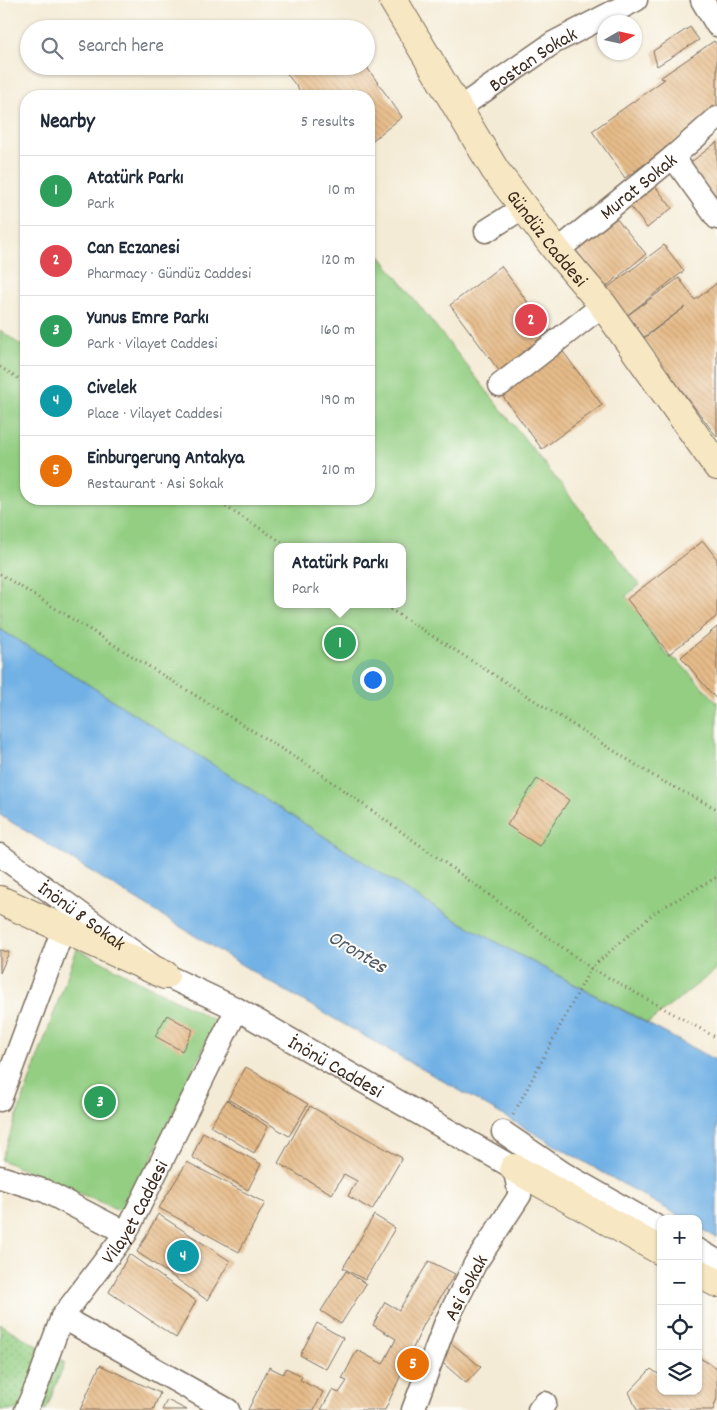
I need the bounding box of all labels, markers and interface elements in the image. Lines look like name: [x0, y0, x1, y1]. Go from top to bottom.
north arrow: [597, 15, 642, 60]
search box: [20, 20, 375, 75]
street label: Bostan Sokak: [484, 22, 583, 100]
icon: search: [38, 34, 66, 62]
text: Search here: [78, 34, 164, 61]
text: Nearby: [40, 108, 95, 138]
text: 5 results: [301, 111, 355, 134]
street label: Murat Sokak: [595, 148, 685, 228]
text: Atatürk Parkı: [87, 166, 184, 193]
text: 1: [54, 179, 58, 202]
text: 10 m: [328, 179, 355, 202]
street label: Gündüz Caddesi: [498, 185, 593, 294]
text: Park: [87, 193, 114, 216]
text: Can Eczanesi: [87, 236, 179, 263]
text: 2: [53, 249, 60, 272]
text: 120 m: [321, 249, 355, 272]
text: Pharmacy · Gündüz Caddesi: [87, 263, 251, 286]
pin: 2: [515, 301, 547, 339]
text: Yunus Emre Parkı: [87, 306, 209, 333]
text: 3: [52, 319, 60, 342]
text: 160 m: [320, 319, 355, 342]
text: Park · Vilayet Caddesi: [87, 333, 217, 356]
text: Civelek: [87, 376, 137, 403]
text: 4: [53, 389, 59, 412]
text: 190 m: [321, 389, 355, 412]
text: Place · Vilayet Caddesi: [87, 403, 222, 426]
text: Einburgerung Antakya: [87, 446, 244, 473]
text: 5: [52, 459, 60, 482]
text: 210 m: [321, 459, 355, 482]
text: Restaurant · Asi Sokak: [87, 473, 223, 496]
popup: [274, 543, 406, 608]
text: Atatürk Parkı: [292, 551, 388, 578]
text: Park: [292, 578, 319, 601]
pin: 1: [324, 624, 356, 662]
your location: [360, 667, 386, 693]
street label: İnönü 8 Sokak: [31, 876, 130, 959]
water label: Orontes: [321, 924, 393, 984]
street label: İnönü Caddesi: [282, 1030, 388, 1107]
pin: 3: [84, 1083, 116, 1121]
street label: Vilayet Caddesi: [96, 1156, 177, 1271]
map controls: [657, 1215, 702, 1395]
button: +: [657, 1215, 702, 1260]
pin: 4: [167, 1237, 199, 1275]
street label: Asi Sokak: [439, 1250, 497, 1326]
button: −: [657, 1260, 702, 1305]
button: locate: [657, 1305, 702, 1350]
pin: 5: [397, 1345, 429, 1383]
button: layers: [657, 1350, 702, 1395]

